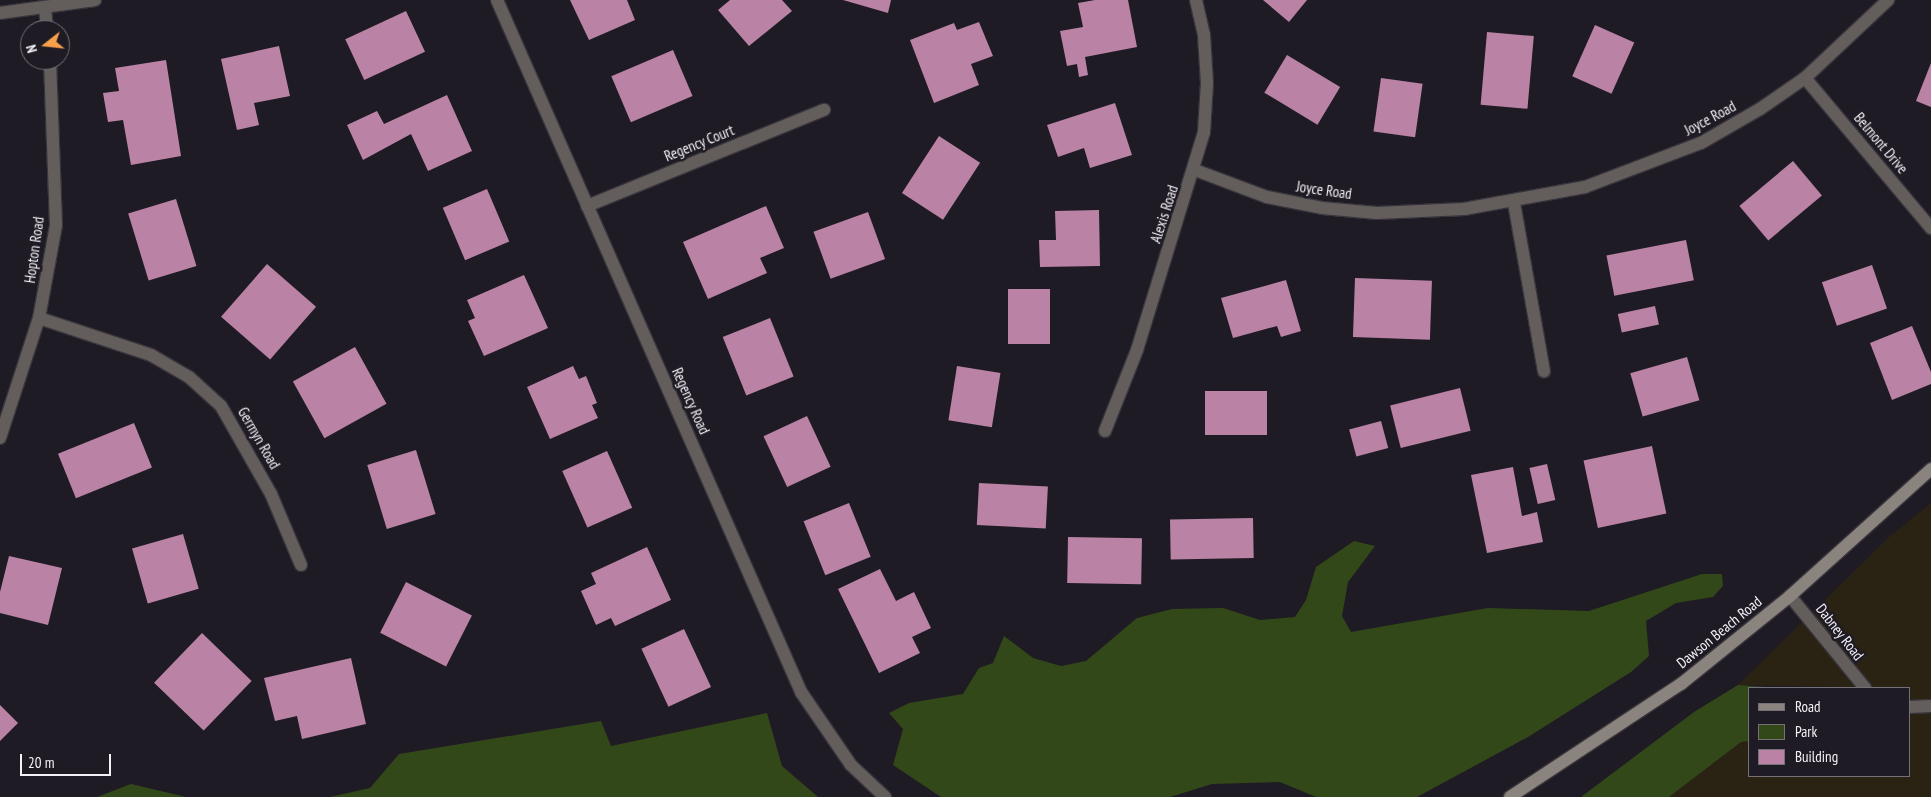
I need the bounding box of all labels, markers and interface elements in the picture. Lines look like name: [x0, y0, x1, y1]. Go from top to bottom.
north arrow: [20, 20, 70, 70]
text: N: [22, 43, 41, 55]
street label: Joyce Road: [1681, 97, 1739, 139]
street label: Belmont Drive: [1850, 109, 1912, 177]
street label: Regency Court: [661, 121, 737, 165]
street label: Joyce Road: [1295, 177, 1353, 203]
street label: Alexis Road: [1146, 183, 1182, 245]
street label: Hopton Road: [20, 216, 48, 284]
street label: Regency Road: [668, 365, 714, 437]
street label: Germyn Road: [234, 404, 284, 472]
street label: Dawson Beach Road: [1673, 592, 1765, 672]
street label: Dabney Road: [1812, 600, 1868, 664]
legend: [1748, 687, 1911, 777]
text: Road: [1795, 697, 1821, 716]
text: Park: [1795, 722, 1817, 741]
scale bar: [22, 744, 114, 776]
text: Building: [1795, 747, 1838, 766]
text: 20 m: [28, 753, 54, 772]

